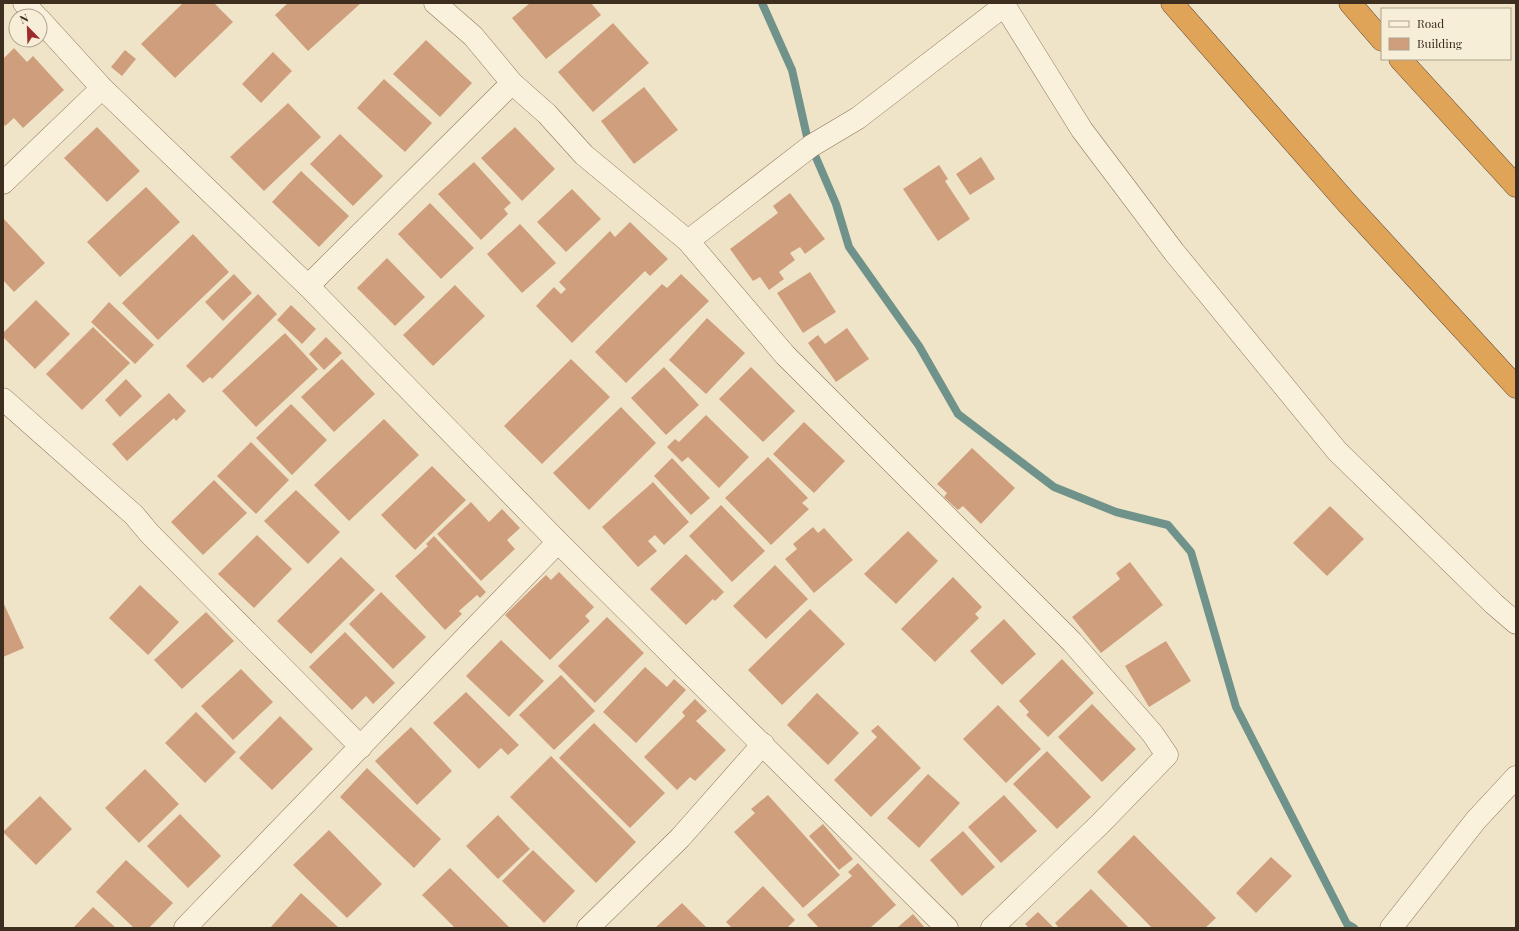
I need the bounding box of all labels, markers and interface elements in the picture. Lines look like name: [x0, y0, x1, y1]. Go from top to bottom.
north arrow: [8, 8, 48, 48]
legend: [1381, 8, 1511, 60]
text: N: [17, 10, 31, 27]
text: Road: [1417, 15, 1444, 31]
text: Building: [1417, 35, 1463, 51]

